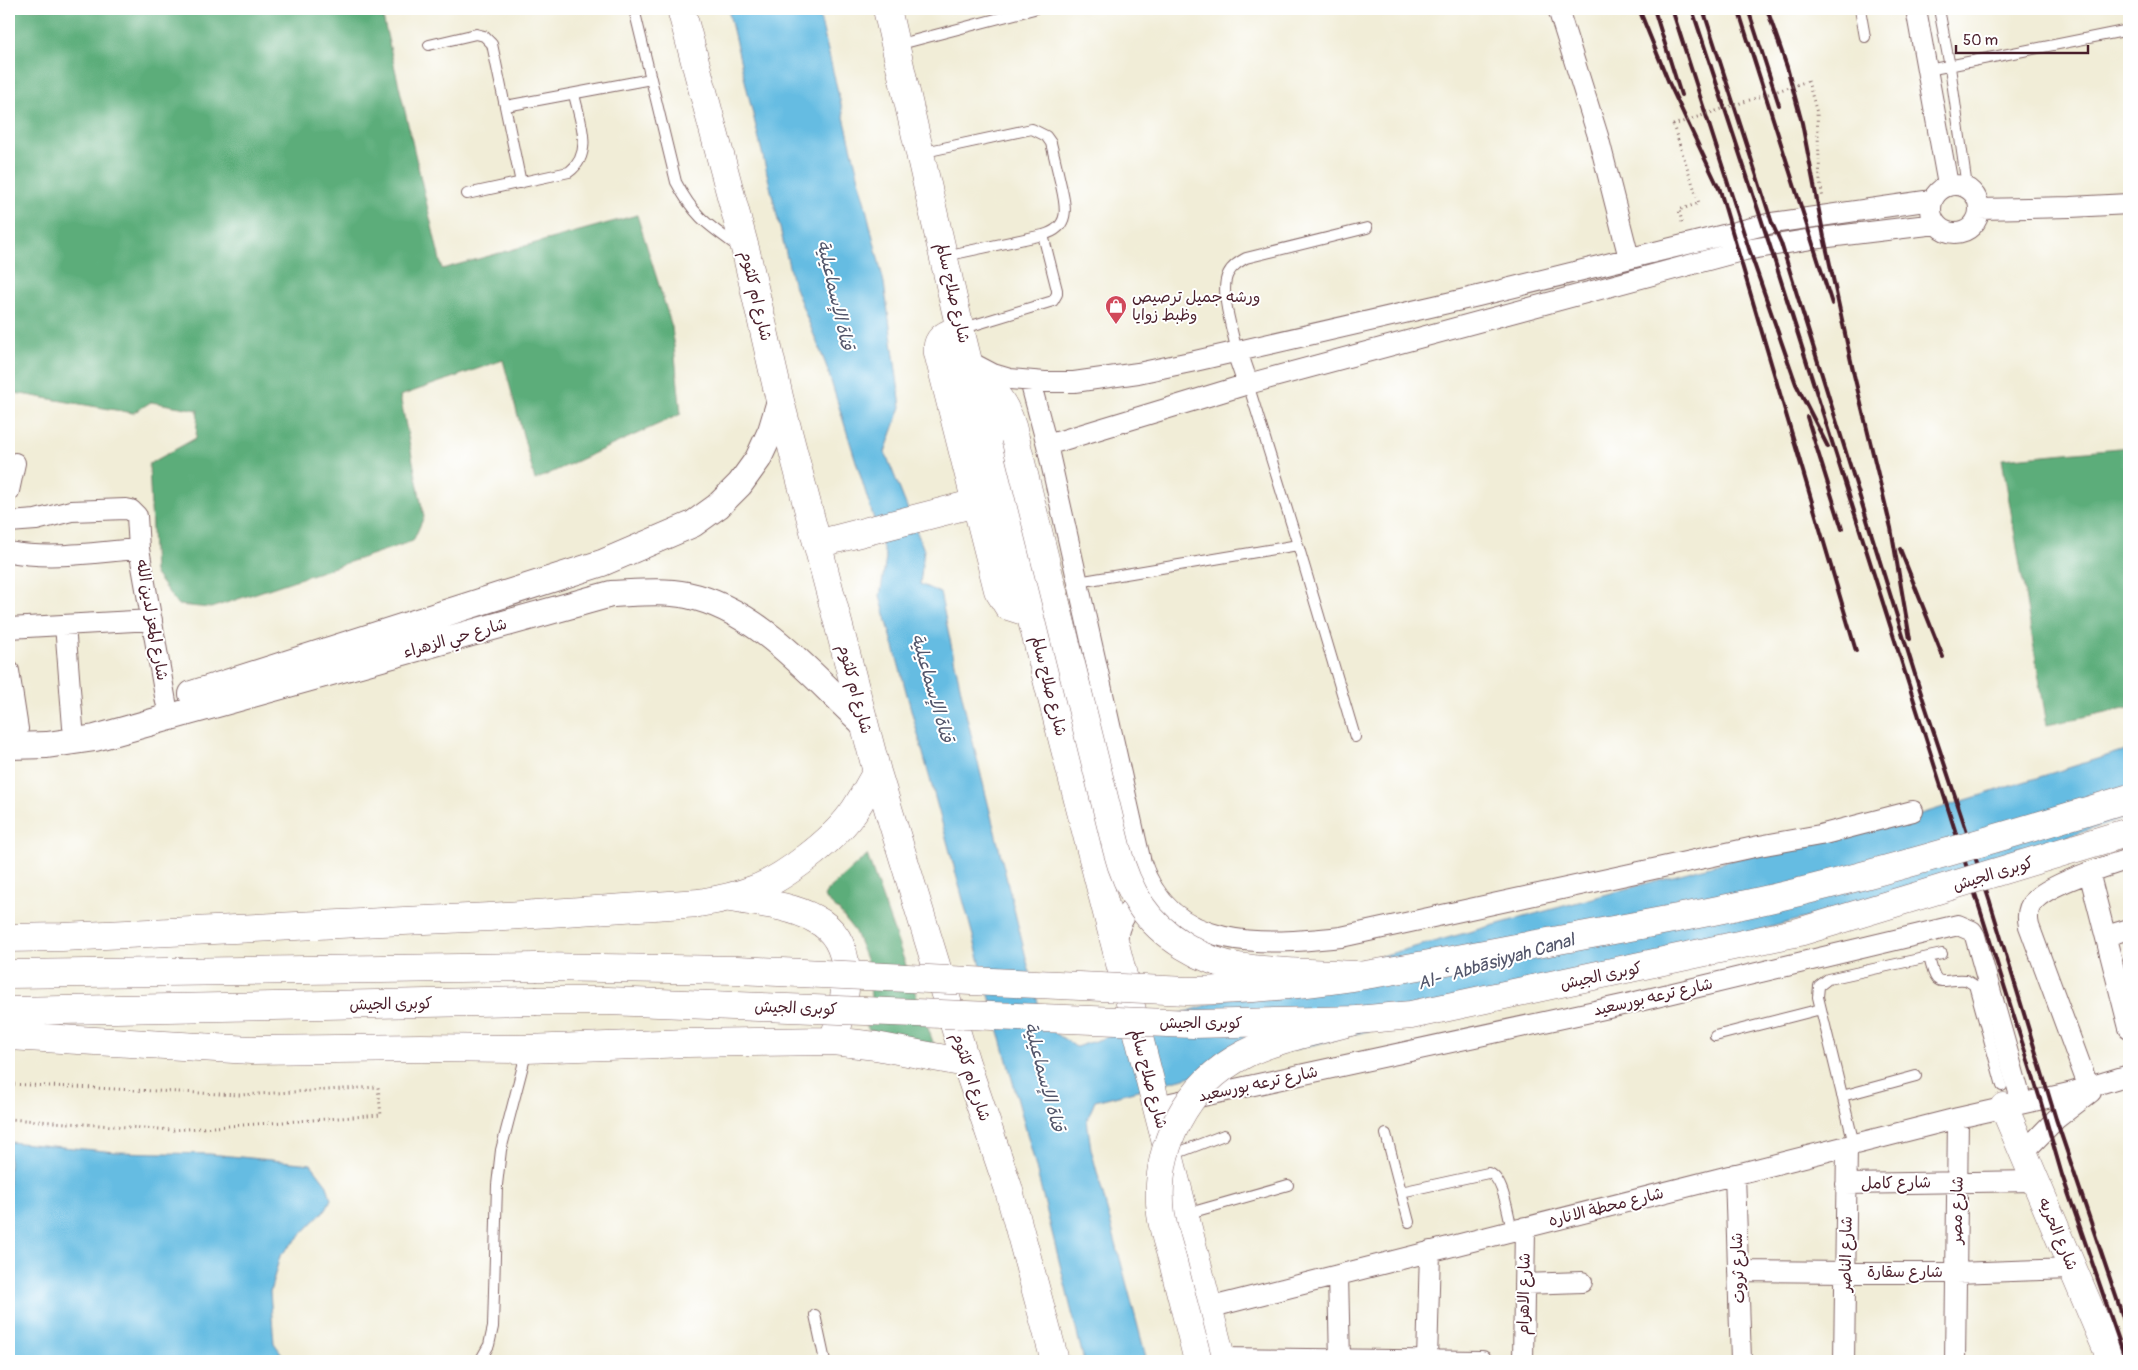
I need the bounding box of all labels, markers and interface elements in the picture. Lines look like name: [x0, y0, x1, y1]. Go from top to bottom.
scale bar: [1956, 22, 2088, 54]
text: 50 m: [1963, 31, 1998, 50]
water label: قناة الإسماعيلية: [811, 238, 859, 354]
street label: شارع صلاح سالم: [930, 241, 974, 346]
street label: شارع ام كلثوم: [734, 249, 776, 343]
place label: ورشه جميل ترصيص وظبط زوايا: [1132, 287, 1260, 325]
shop icon: ورشه جميل ترصيص وظبط زوايا: [1104, 294, 1128, 325]
street label: شارع المعز لدين الله: [131, 558, 173, 682]
street label: شارع حي الزهراء: [401, 614, 510, 666]
water label: قناة الإسماعيلية: [905, 631, 959, 746]
street label: شارع صلاح سالم: [1025, 634, 1071, 739]
street label: شارع ام كلثوم: [832, 642, 877, 737]
street label: كوبرى الجيش: [1950, 852, 2036, 896]
water label: Al-ʿAbbāsiyyah Canal: [1415, 928, 1579, 995]
street label: كوبرى الجيش: [1558, 958, 1644, 994]
street label: شارع ترعه بورسعيد: [1591, 974, 1715, 1021]
street label: كوبرى الجيش: [349, 993, 433, 1015]
street label: كوبرى الجيش: [754, 997, 838, 1019]
street label: كوبرى الجيش: [1159, 1013, 1243, 1033]
water label: قناة الإسماعيلية: [1018, 1020, 1070, 1136]
street label: شارع صلاح سالم: [1124, 1027, 1172, 1132]
street label: شارع ام كلثوم: [945, 1030, 995, 1124]
street label: شارع ترعه بورسعيد: [1196, 1062, 1320, 1107]
street label: شارع كامل: [1861, 1172, 1931, 1195]
street label: شارع مصر: [1946, 1176, 1969, 1246]
street label: شارع محطة الاناره: [1546, 1183, 1666, 1232]
street label: شارع الحريه: [2033, 1195, 2082, 1274]
street label: شارع الناصر: [1835, 1216, 1858, 1294]
street label: شارع ثروت: [1727, 1232, 1750, 1304]
street label: شارع الاهرام: [1513, 1253, 1537, 1335]
street label: شارع سقارة: [1867, 1262, 1943, 1283]

